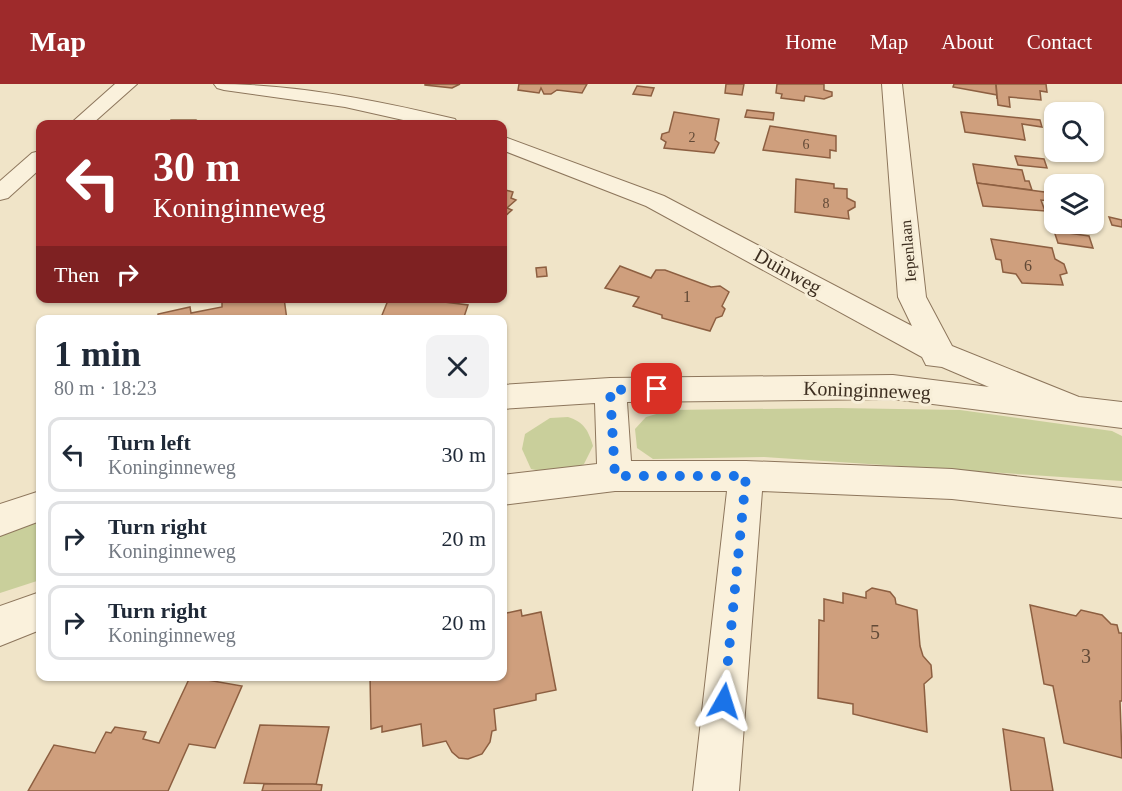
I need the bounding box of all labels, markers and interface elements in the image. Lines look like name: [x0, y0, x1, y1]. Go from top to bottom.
text: Map: [30, 26, 86, 57]
text: Home: [785, 30, 837, 54]
text: Map: [870, 30, 908, 54]
text: About: [941, 30, 994, 54]
text: Contact: [1027, 30, 1092, 54]
map controls: [1044, 102, 1104, 234]
button: search: [1044, 102, 1104, 162]
house number: 2: [689, 130, 696, 145]
house number: 6: [803, 137, 810, 152]
icon: left: [54, 144, 132, 222]
text: 30 m: [153, 144, 241, 190]
button: layers: [1044, 174, 1104, 234]
text: Koninginneweg: [153, 193, 325, 223]
house number: 8: [823, 196, 830, 211]
street label: Iepenlaan: [897, 219, 920, 283]
street label: Duinweg: [750, 244, 825, 299]
house number: 6: [1024, 257, 1032, 274]
icon: right: [111, 258, 144, 291]
text: Then: [54, 262, 99, 287]
house number: 1: [683, 288, 691, 305]
text: 1 min: [54, 334, 141, 374]
button: close: [426, 335, 489, 398]
pin: [631, 363, 682, 414]
icon: arrive: [640, 372, 673, 405]
text: 80 m · 18:23: [54, 377, 157, 399]
street label: Koninginneweg: [803, 377, 931, 404]
text: Turn left: [108, 430, 191, 455]
icon: left: [57, 438, 90, 471]
text: 30 m: [441, 442, 486, 467]
text: Koninginneweg: [108, 456, 236, 478]
text: Turn right: [108, 514, 207, 539]
icon: right: [57, 522, 90, 555]
text: 20 m: [441, 526, 486, 551]
text: Koninginneweg: [108, 540, 236, 562]
text: Turn right: [108, 598, 207, 623]
icon: right: [57, 606, 90, 639]
text: 20 m: [441, 610, 486, 635]
house number: 5: [870, 621, 880, 643]
text: Koninginneweg: [108, 624, 236, 646]
house number: 3: [1081, 645, 1091, 667]
position arrow: [692, 669, 756, 733]

